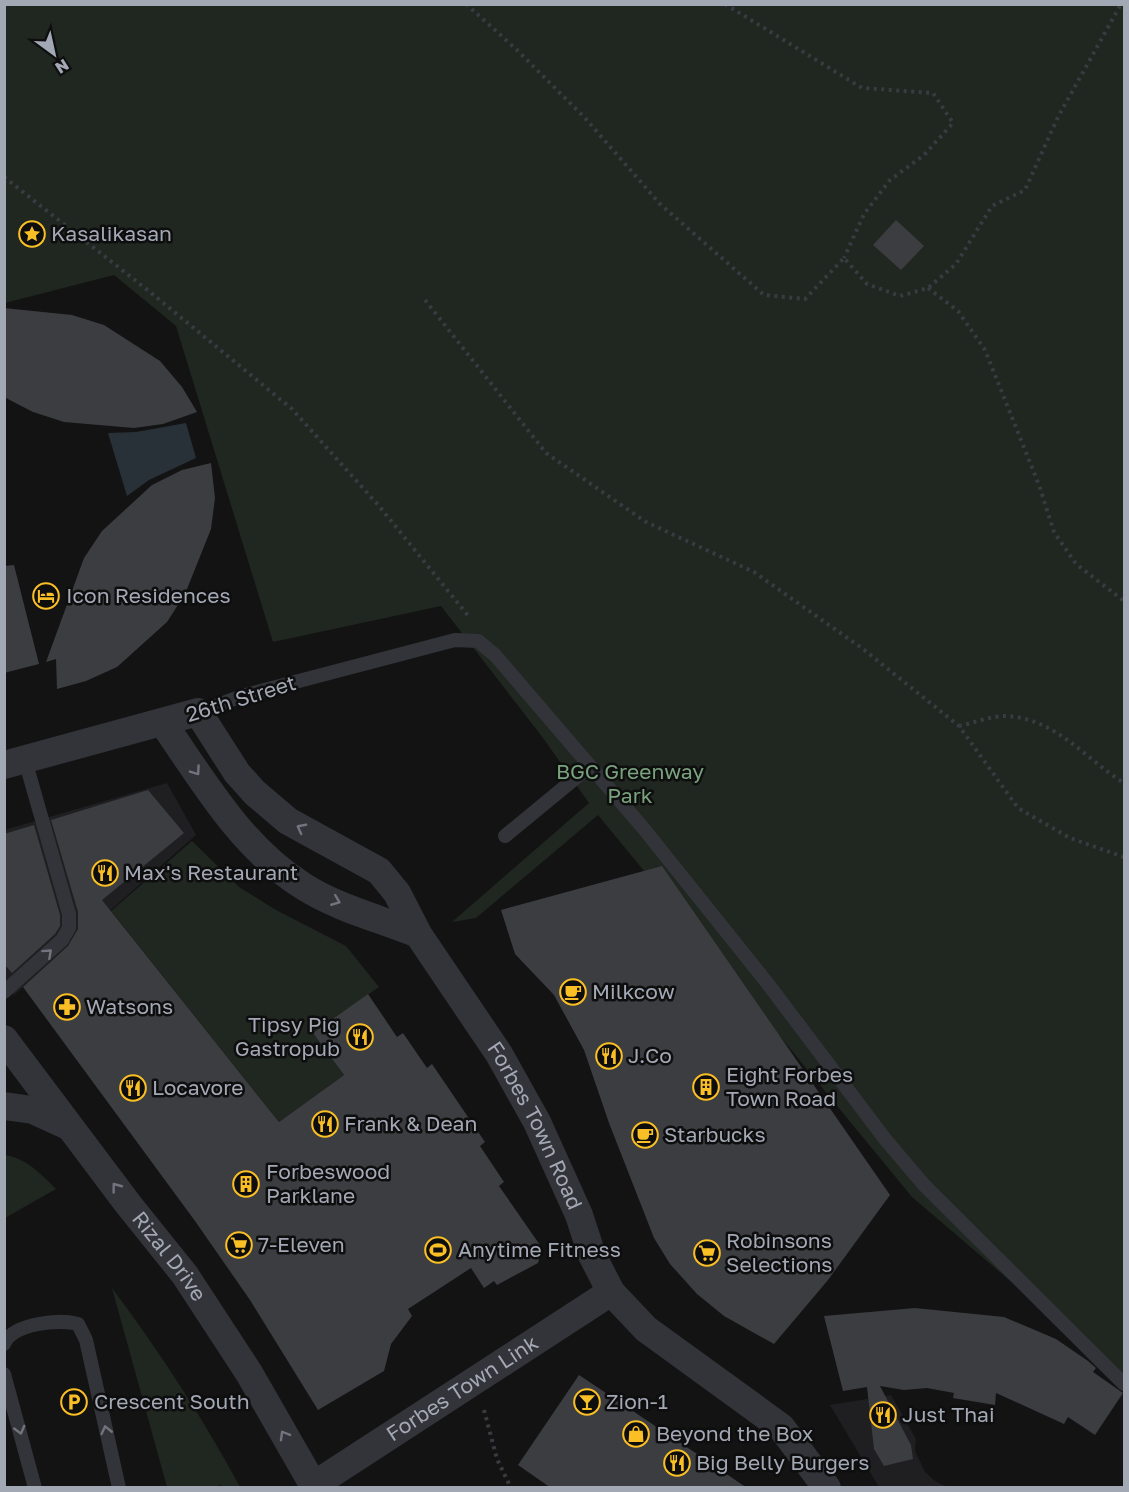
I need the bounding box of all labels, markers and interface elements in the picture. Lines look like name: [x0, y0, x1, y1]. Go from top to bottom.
north arrow: [24, 24, 84, 84]
text: N: [52, 55, 73, 78]
place icon: Kasalikasan: [17, 219, 47, 249]
place label: Kasalikasan: [51, 220, 172, 246]
hotel icon: Icon Residences: [31, 581, 61, 611]
place label: Icon Residences: [66, 582, 231, 608]
street label: 26th Street: [183, 669, 299, 727]
park label: BGC Greenway Park: [556, 758, 704, 808]
one-way arrow: [189, 764, 200, 775]
one-way arrow: [297, 824, 308, 835]
restaurant icon: Max's Restaurant: [90, 858, 120, 888]
place label: Max's Restaurant: [124, 859, 298, 885]
one-way arrow: [330, 894, 341, 906]
one-way arrow: [40, 949, 51, 960]
cafe icon: Milkcow: [558, 977, 588, 1007]
place label: Milkcow: [592, 978, 675, 1004]
pharmacy icon: Watsons: [52, 992, 82, 1022]
place label: Watsons: [86, 993, 173, 1019]
place label: Tipsy Pig Gastropub: [235, 1011, 340, 1061]
restaurant icon: Tipsy Pig Gastropub: [345, 1022, 375, 1052]
street label: Forbes Town Road: [482, 1036, 589, 1213]
restaurant icon: J.Co: [594, 1041, 624, 1071]
place label: J.Co: [628, 1042, 672, 1068]
place label: Eight Forbes Town Road: [726, 1061, 853, 1111]
building icon: Eight Forbes Town Road: [691, 1072, 721, 1102]
restaurant icon: Locavore: [118, 1073, 148, 1103]
place label: Locavore: [152, 1074, 243, 1100]
restaurant icon: Frank & Dean: [310, 1109, 340, 1139]
place label: Frank & Dean: [344, 1110, 477, 1136]
cafe icon: Starbucks: [630, 1120, 660, 1150]
place label: Starbucks: [664, 1121, 766, 1147]
place label: Forbeswood Parklane: [266, 1158, 390, 1208]
building icon: Forbeswood Parklane: [231, 1169, 261, 1199]
one-way arrow: [112, 1183, 123, 1194]
street label: Rizal Drive: [127, 1206, 212, 1306]
place label: Robinsons Selections: [726, 1227, 832, 1277]
supermarket icon: 7-Eleven: [224, 1230, 254, 1260]
place label: 7-Eleven: [258, 1231, 345, 1257]
sports icon: Anytime Fitness: [423, 1235, 453, 1265]
place label: Anytime Fitness: [458, 1236, 621, 1262]
supermarket icon: Robinsons Selections: [692, 1238, 722, 1268]
street label: Forbes Town Link: [381, 1329, 543, 1446]
parking icon: Crescent South: [59, 1387, 89, 1417]
bar icon: Zion-1: [572, 1387, 602, 1417]
place label: Crescent South: [94, 1388, 250, 1414]
place label: Zion-1: [606, 1388, 668, 1414]
restaurant icon: Just Thai: [868, 1400, 898, 1430]
place label: Just Thai: [902, 1401, 995, 1427]
shop icon: Beyond the Box: [621, 1419, 651, 1449]
place label: Beyond the Box: [656, 1420, 814, 1446]
one-way arrow: [12, 1425, 25, 1435]
one-way arrow: [101, 1426, 114, 1436]
one-way arrow: [280, 1431, 291, 1441]
restaurant icon: Big Belly Burgers: [662, 1448, 692, 1478]
place label: Big Belly Burgers: [696, 1449, 869, 1475]

